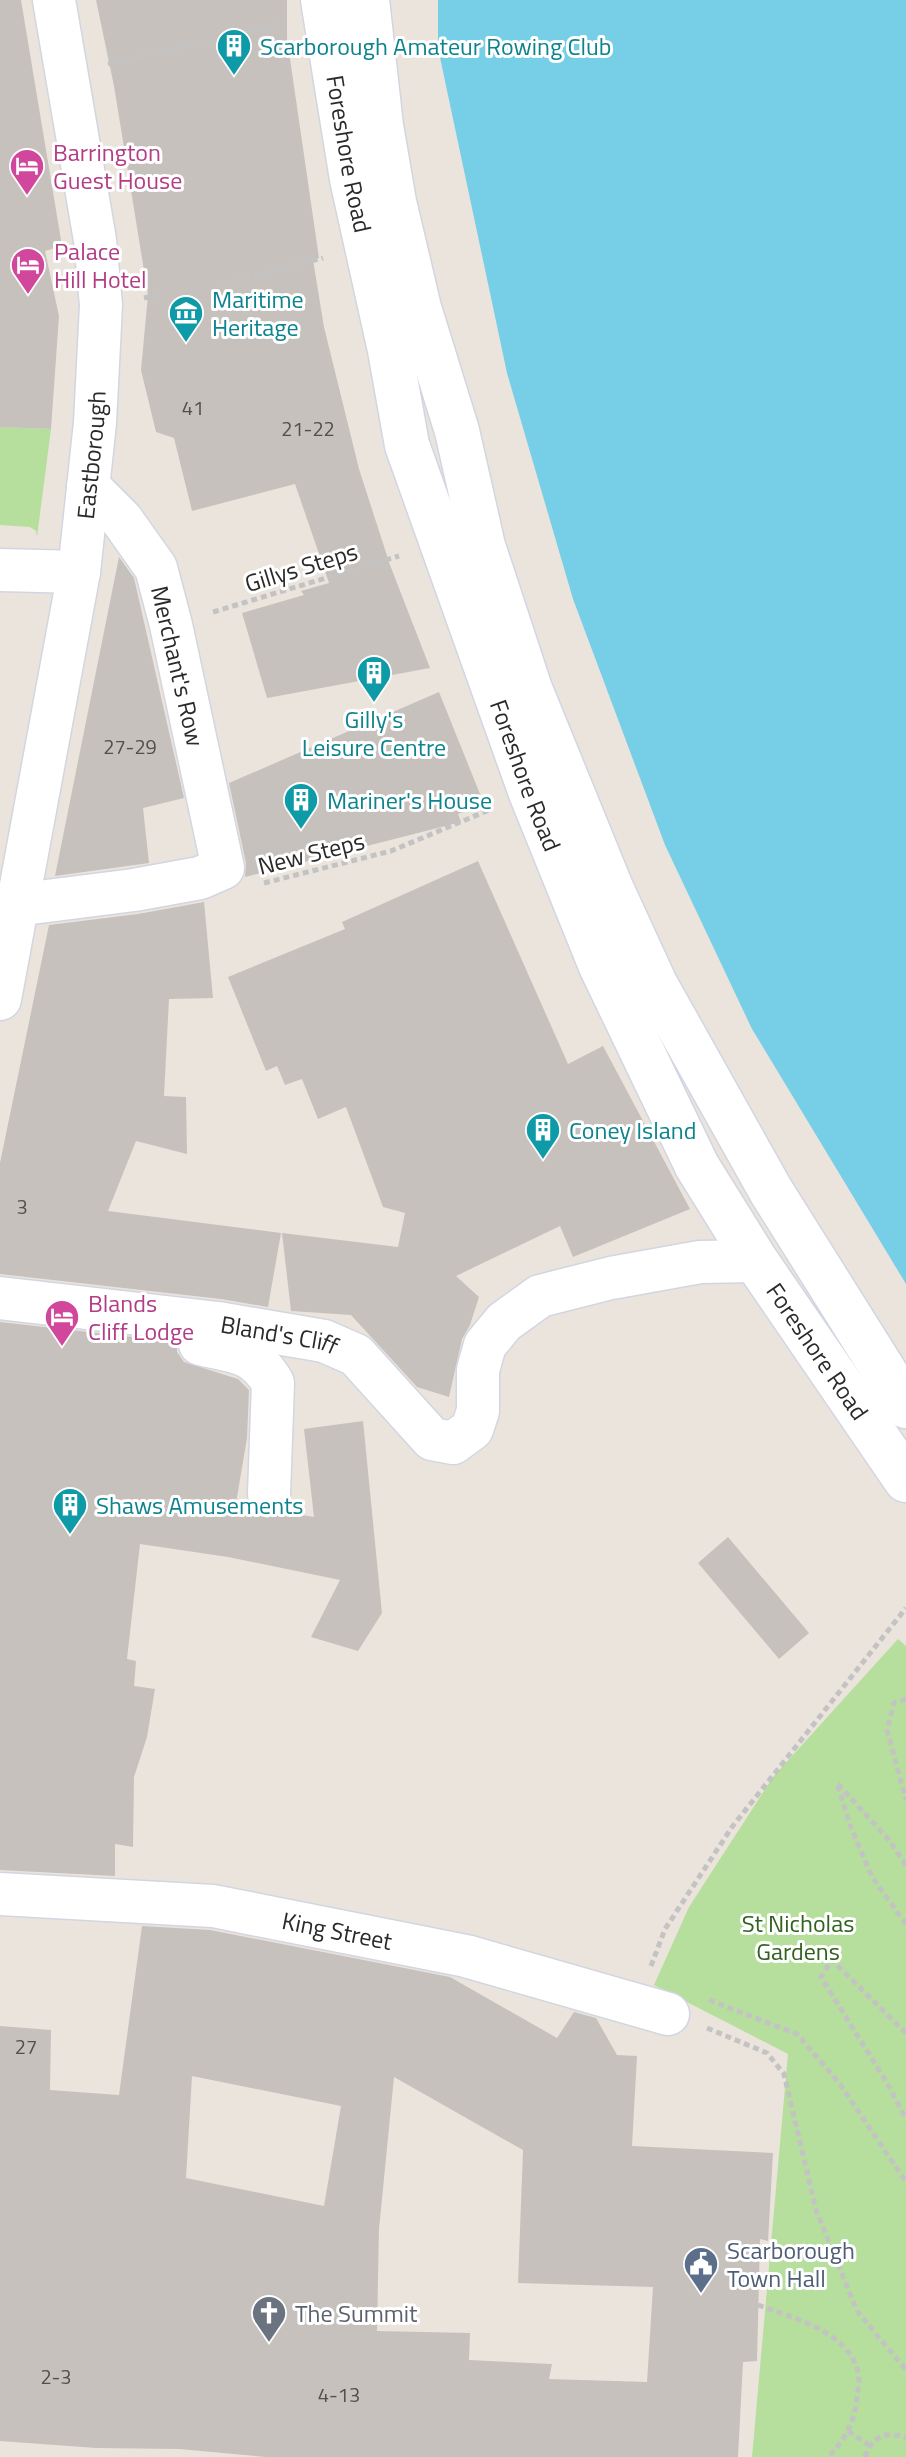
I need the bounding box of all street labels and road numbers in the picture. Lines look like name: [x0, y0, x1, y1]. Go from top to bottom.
street label: Foreshore Road: [317, 72, 381, 236]
street label: Eastborough: [67, 390, 115, 521]
street label: Gillys Steps: [240, 533, 362, 601]
street label: Merchant's Row: [142, 582, 214, 750]
street label: Foreshore Road: [481, 695, 571, 856]
street label: New Steps: [254, 822, 368, 884]
street label: Foreshore Road: [758, 1275, 878, 1427]
street label: Bland's Cliff: [218, 1306, 345, 1363]
street label: King Street: [279, 1902, 396, 1959]

